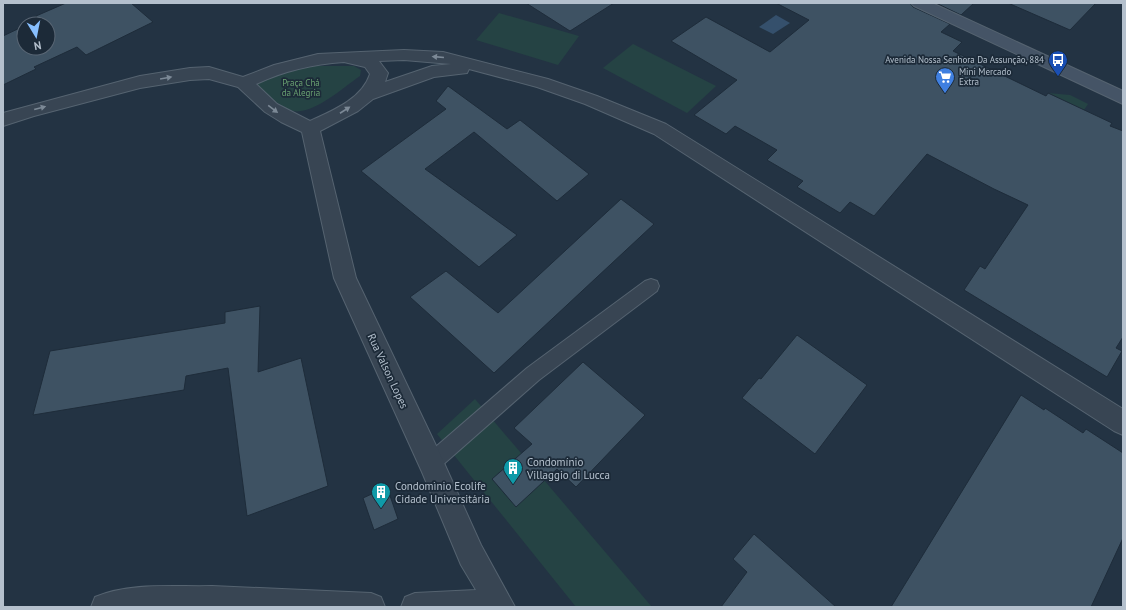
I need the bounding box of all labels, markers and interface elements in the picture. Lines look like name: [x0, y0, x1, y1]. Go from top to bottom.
north arrow: [16, 16, 56, 56]
text: N: [33, 38, 43, 53]
bus stop icon: Avenida Nossa Senhora Da Assunção, 884: [1047, 49, 1069, 77]
one-way arrow: [432, 54, 444, 60]
place label: Avenida Nossa Senhora Da Assunção, 884: [885, 54, 1044, 65]
supermarket icon: Mini Mercado Extra: [934, 66, 956, 94]
place label: Mini Mercado Extra: [959, 66, 1011, 87]
one-way arrow: [160, 74, 172, 80]
park label: Praça Chá da Alegria: [282, 77, 320, 98]
one-way arrow: [34, 105, 46, 111]
one-way arrow: [268, 105, 279, 113]
one-way arrow: [339, 107, 351, 114]
street label: Rua Valson Lopes: [364, 331, 412, 411]
place label: Condomínio Villaggio di Lucca: [526, 455, 610, 482]
building icon: Condomínio Villaggio di Lucca: [502, 457, 524, 485]
place label: Condomìnio Ecolife Cidade Universitária: [395, 479, 490, 506]
building icon: Condomìnio Ecolife Cidade Universitária: [370, 481, 392, 509]

